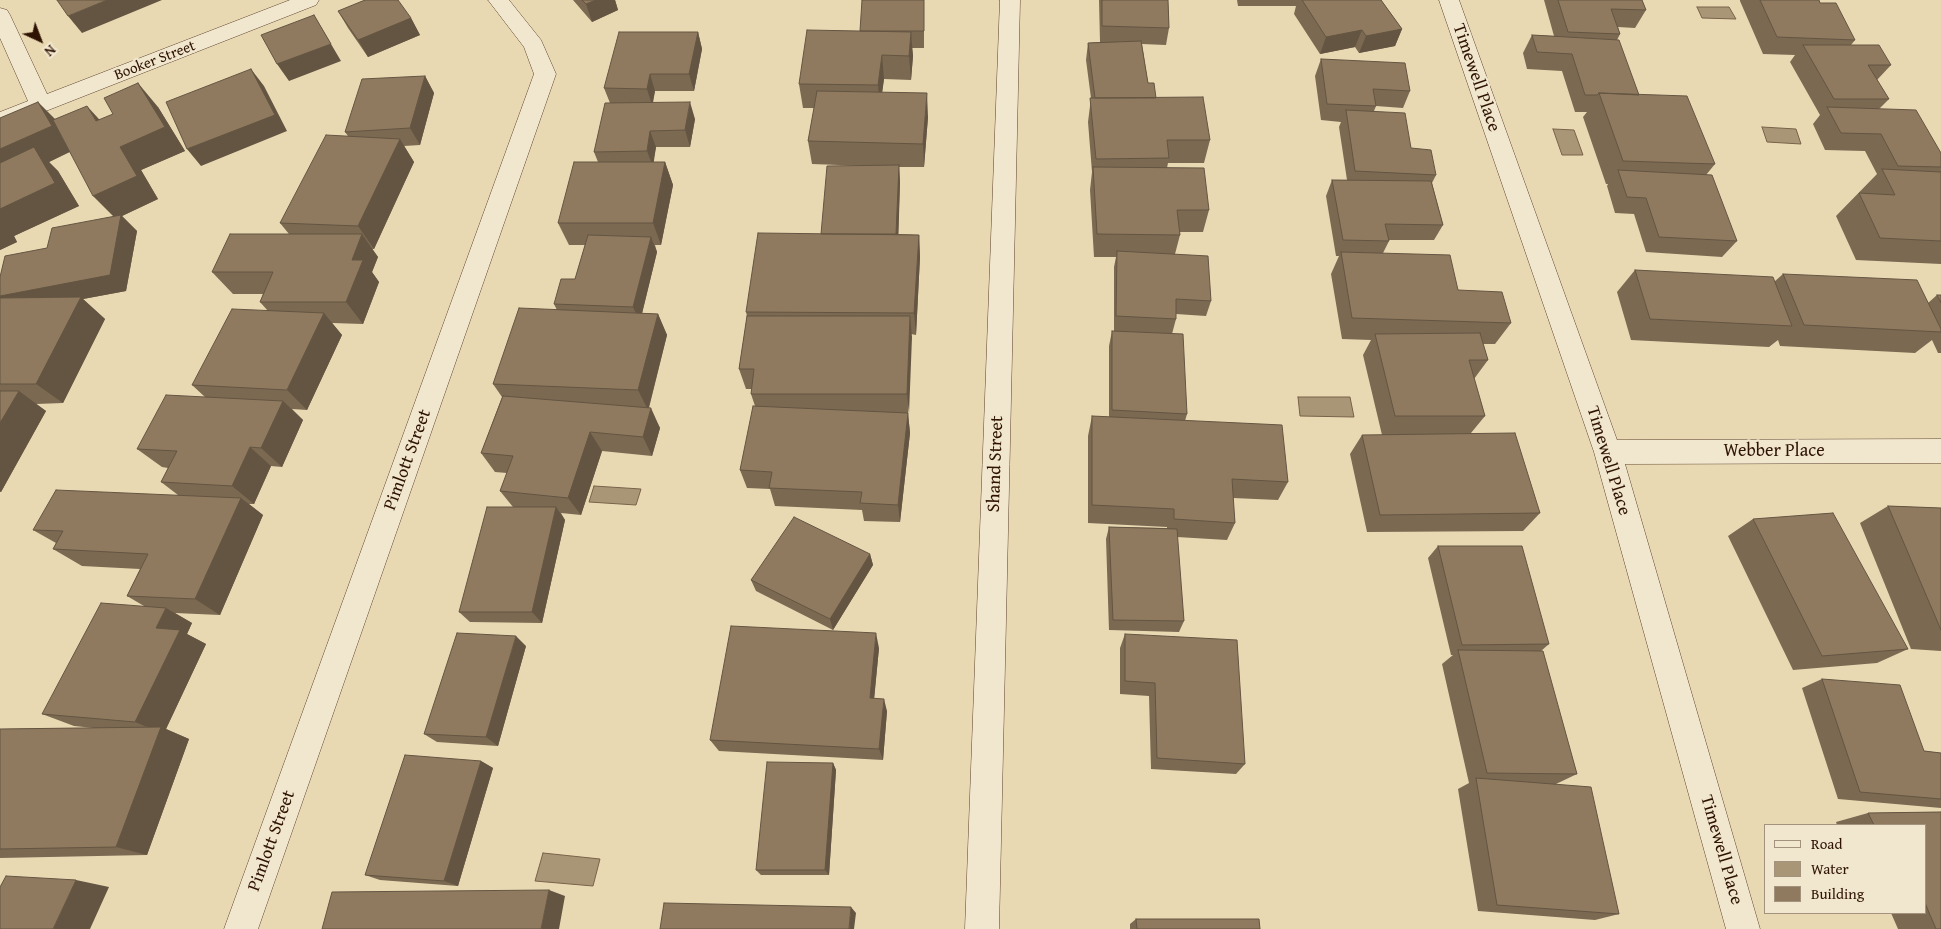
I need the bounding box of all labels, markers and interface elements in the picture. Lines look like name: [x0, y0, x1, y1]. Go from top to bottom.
north arrow: [15, 15, 65, 65]
street label: Timewell Place: [1447, 21, 1505, 135]
street label: Booker Street: [112, 37, 198, 85]
text: N: [40, 40, 60, 61]
street label: Timewell Place: [1581, 404, 1635, 518]
street label: Pimlott Street: [380, 407, 436, 513]
street label: Shand Street: [984, 415, 1008, 513]
street label: Webber Place: [1723, 440, 1825, 462]
street label: Pimlott Street: [244, 788, 300, 894]
street label: Timewell Place: [1695, 793, 1747, 907]
legend: [1764, 824, 1926, 914]
text: Road: [1811, 833, 1842, 854]
text: Water: [1811, 858, 1849, 879]
text: Building: [1811, 883, 1864, 904]

